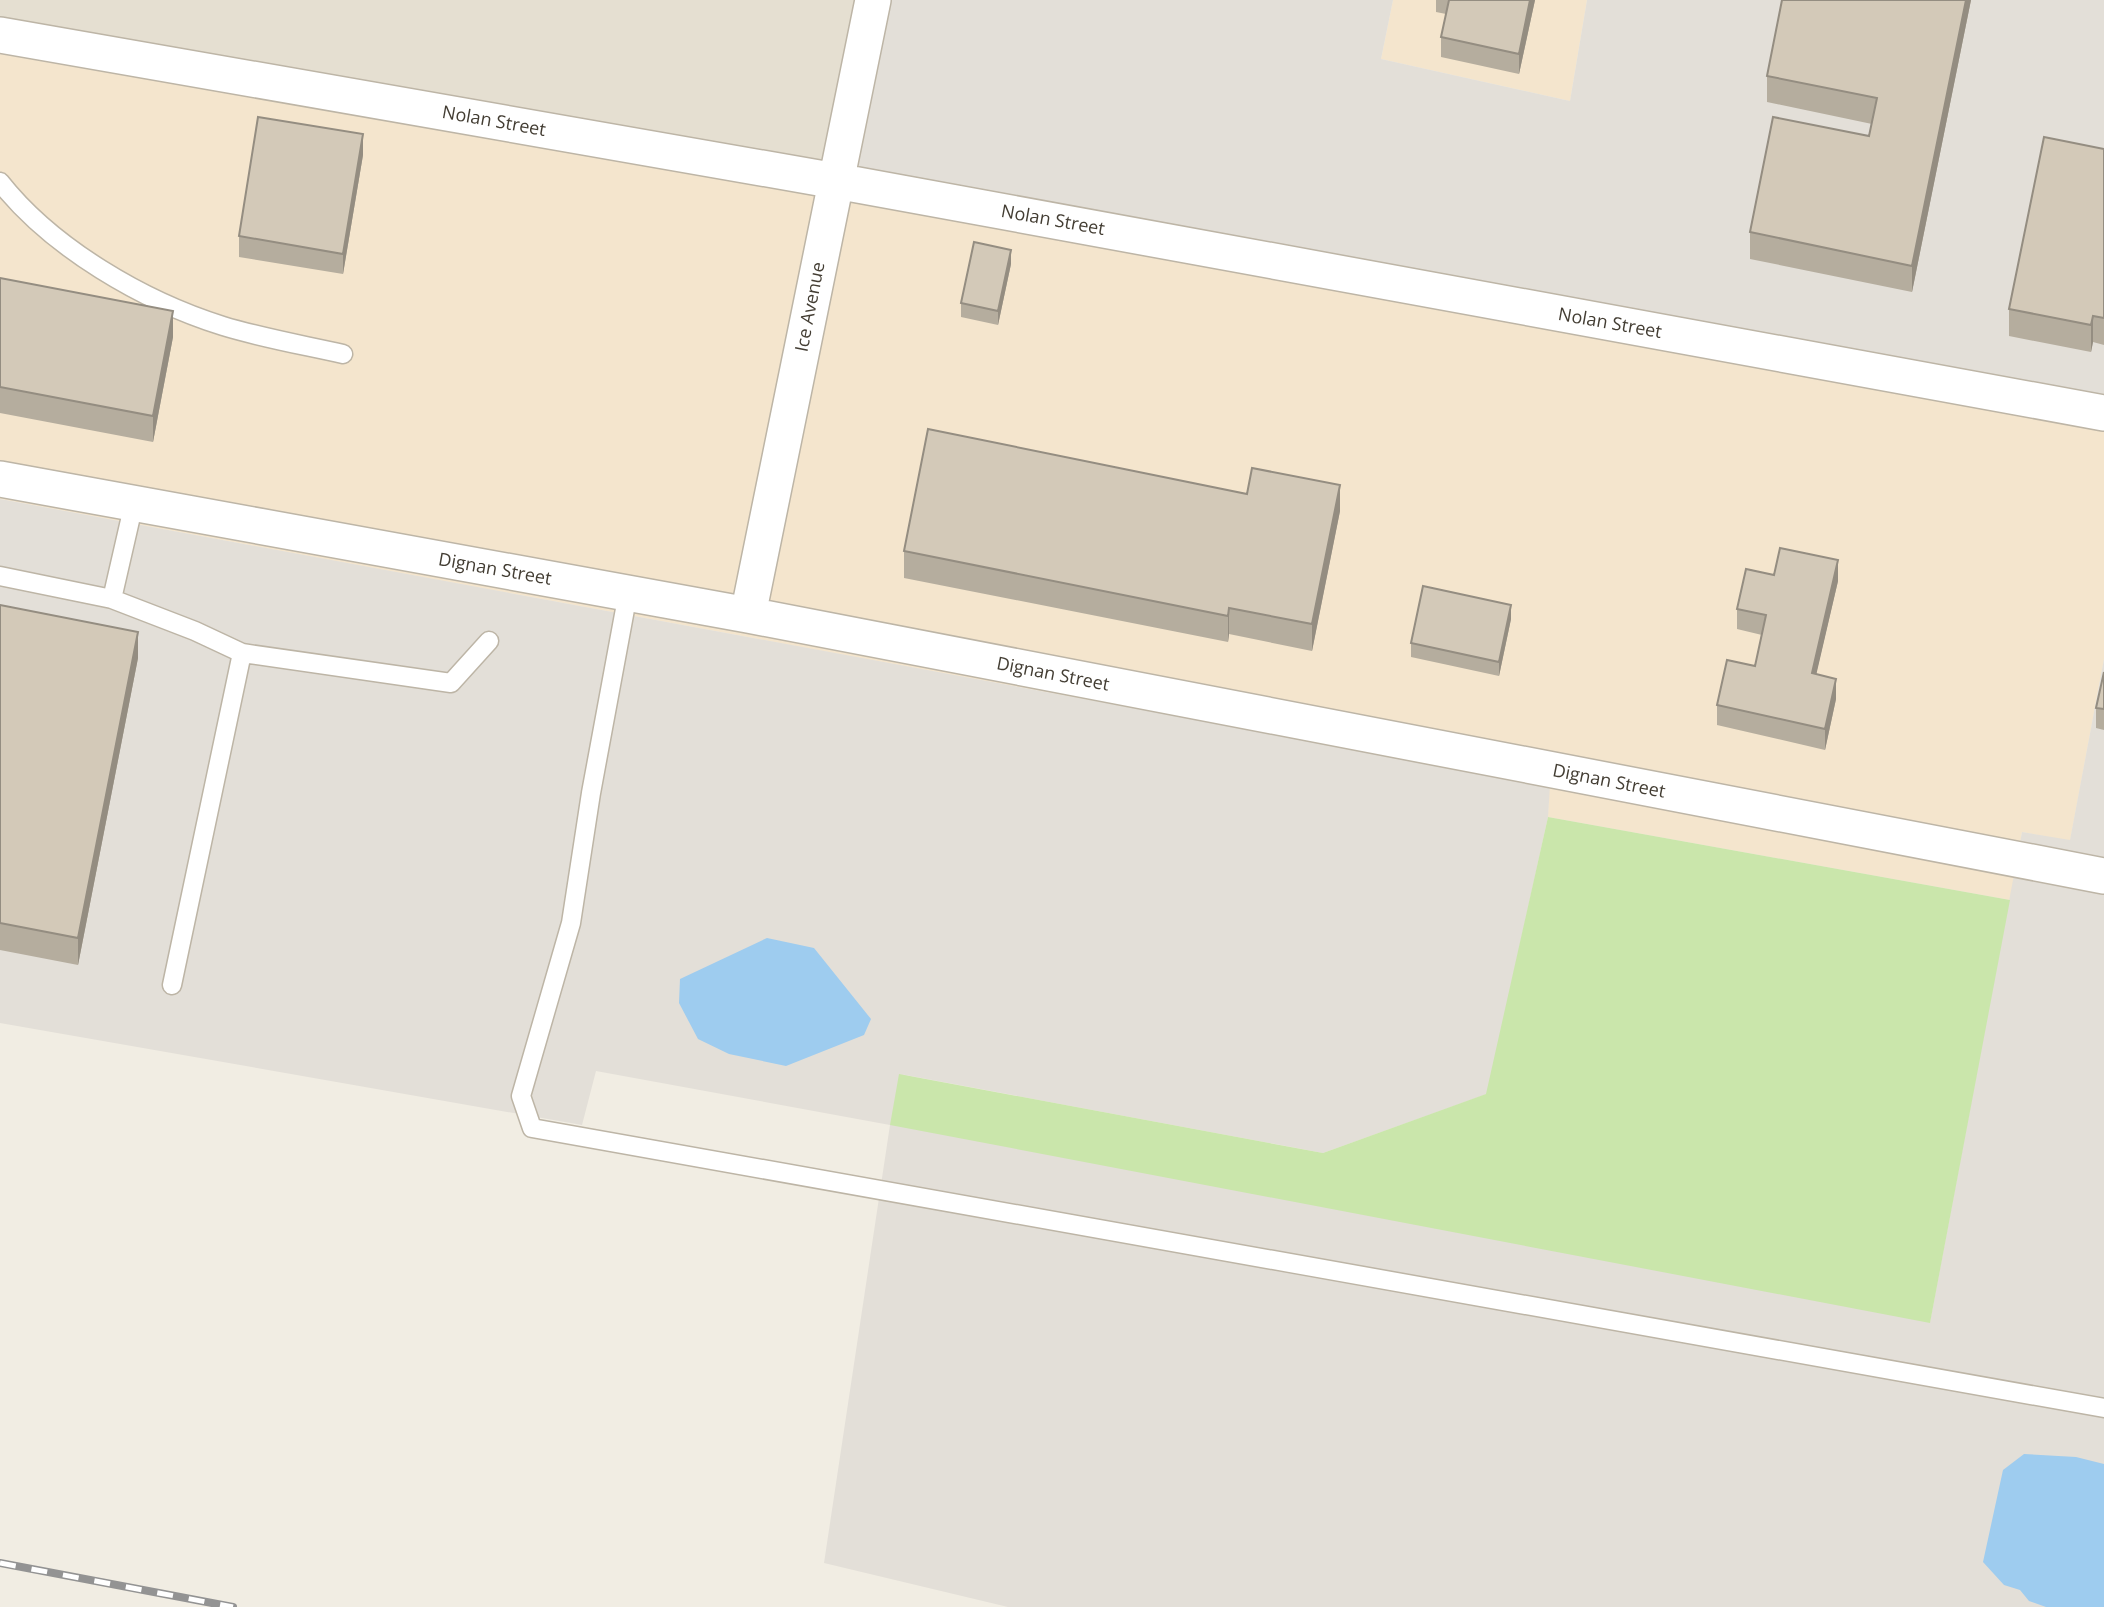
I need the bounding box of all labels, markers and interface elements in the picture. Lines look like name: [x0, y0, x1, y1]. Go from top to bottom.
street label: Nolan Street: [440, 99, 548, 141]
street label: Nolan Street: [999, 198, 1107, 240]
street label: Ice Avenue: [789, 260, 829, 354]
street label: Nolan Street: [1556, 301, 1664, 343]
street label: Dignan Street: [437, 546, 554, 590]
street label: Dignan Street: [995, 650, 1112, 696]
street label: Dignan Street: [1551, 757, 1668, 803]

